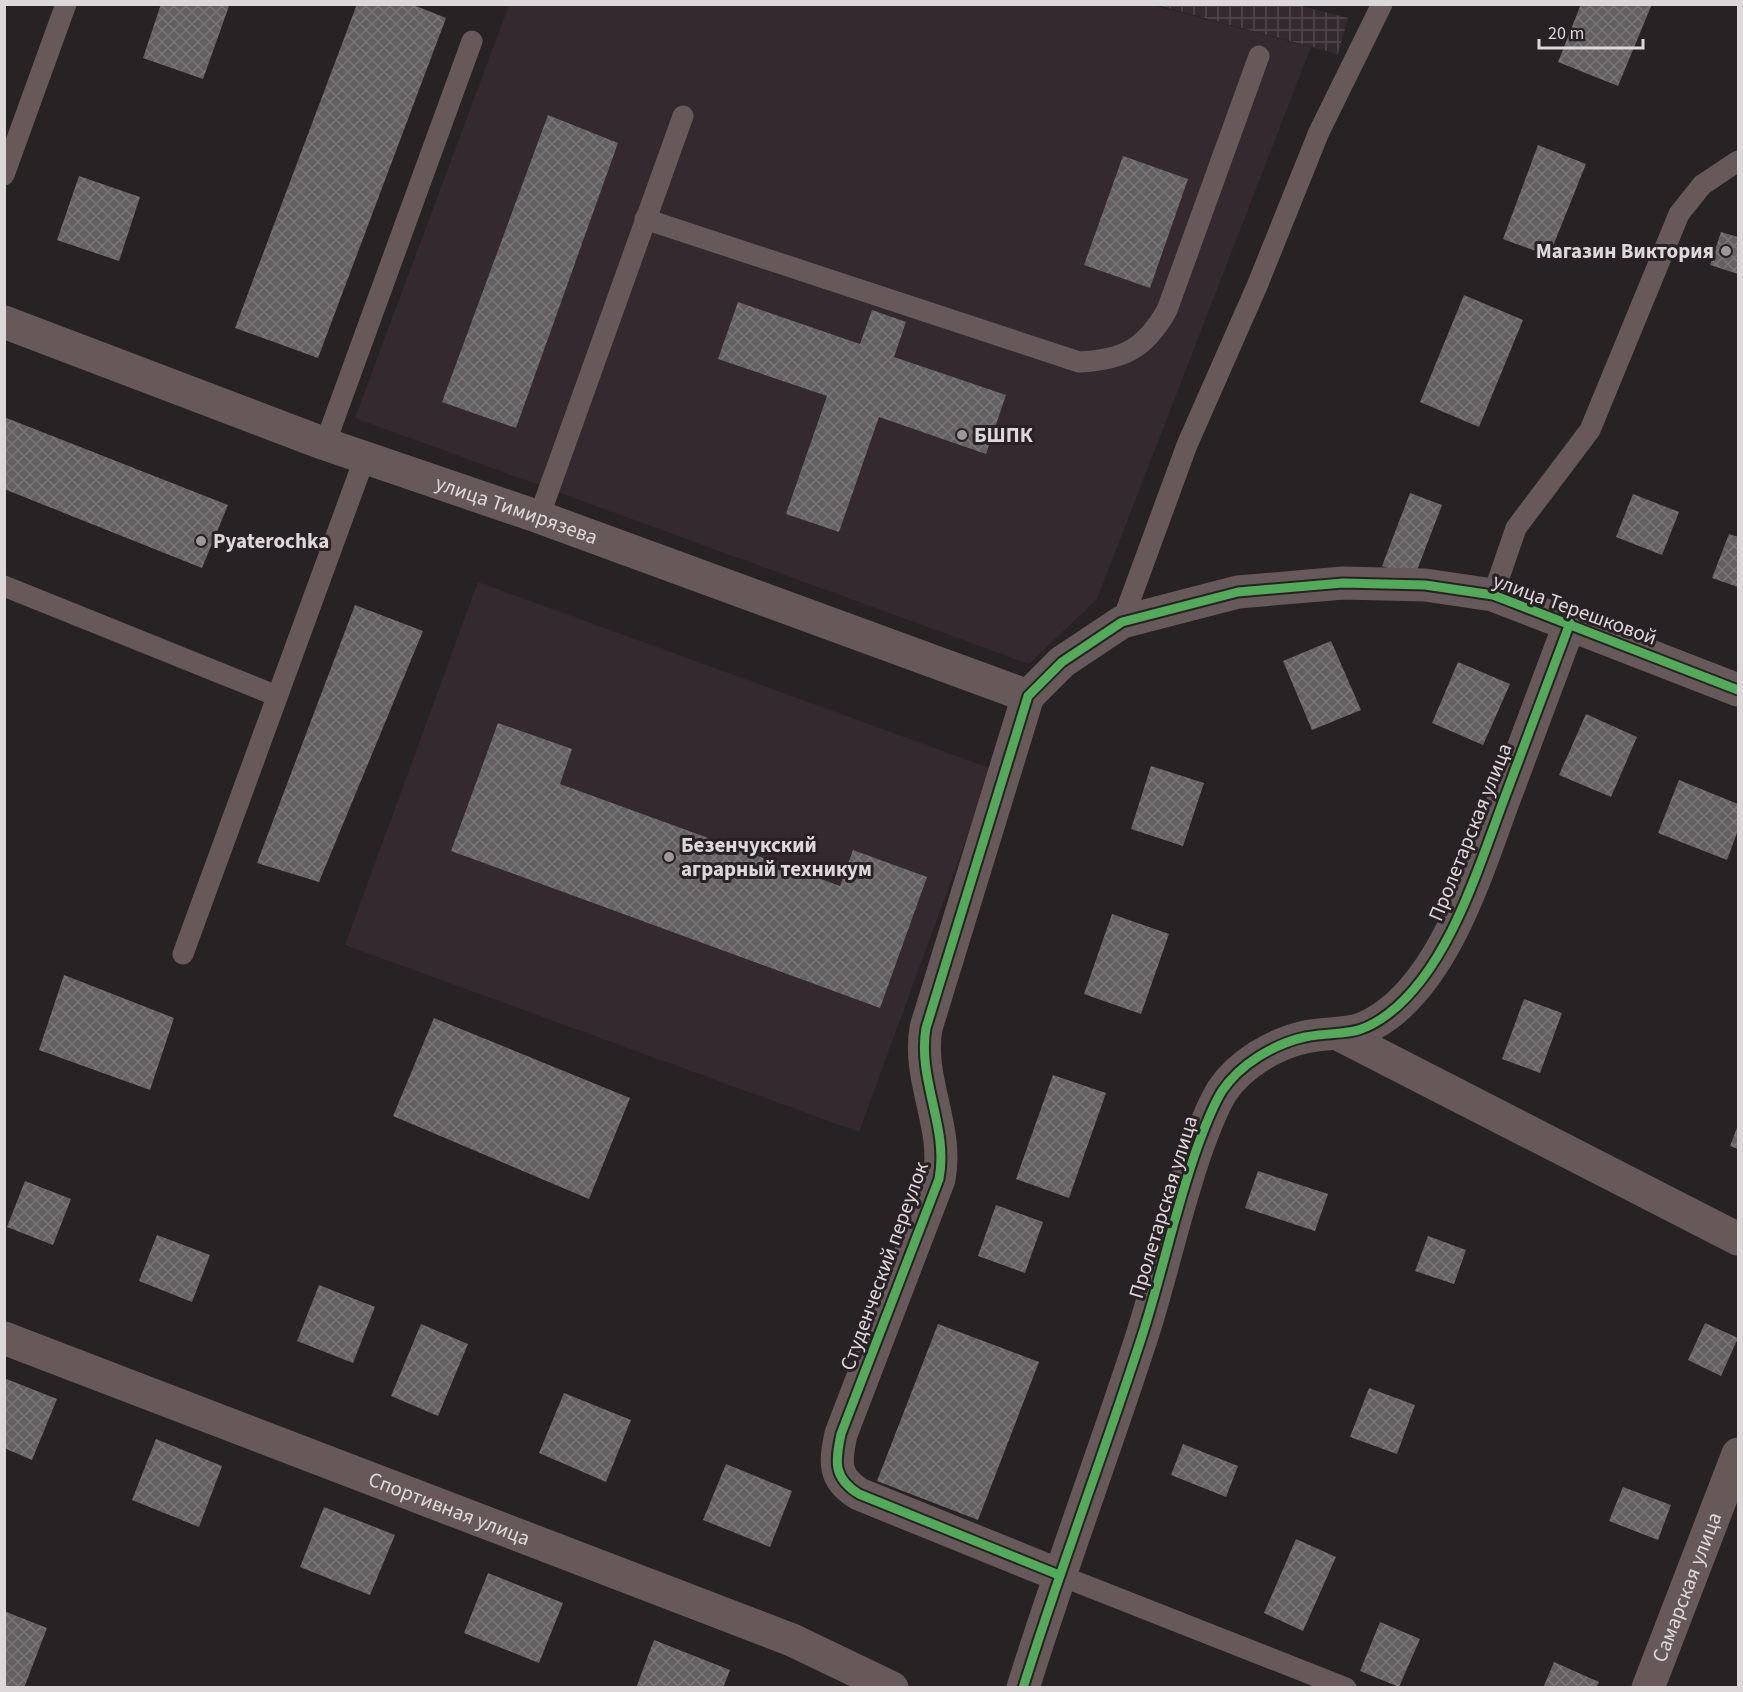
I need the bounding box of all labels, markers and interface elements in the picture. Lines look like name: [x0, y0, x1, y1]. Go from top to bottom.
scale bar: [1539, 12, 1642, 50]
text: 20 m: [1548, 21, 1584, 46]
place label: Магазин Виктория: [1536, 236, 1714, 266]
marker: Магазин Виктория: [1719, 244, 1733, 258]
place label: БШПК: [974, 420, 1034, 450]
marker: БШПК: [955, 428, 969, 442]
street label: улица Тимирязева: [431, 468, 602, 552]
place label: Pyaterochka: [213, 526, 329, 556]
marker: Pyaterochka: [194, 534, 208, 548]
street label: улица Терешковой: [1489, 565, 1661, 653]
street label: Пролетарская улица: [1421, 738, 1519, 926]
place label: Безенчукский аграрный техникум: [681, 830, 872, 884]
marker: Безенчукский аграрный техникум: [662, 850, 676, 864]
street label: Пролетарская улица: [1121, 1112, 1205, 1302]
street label: Студенческий переулок: [832, 1157, 936, 1374]
street label: Спортивная улица: [364, 1464, 535, 1553]
street label: Самарская улица: [1644, 1508, 1729, 1667]

